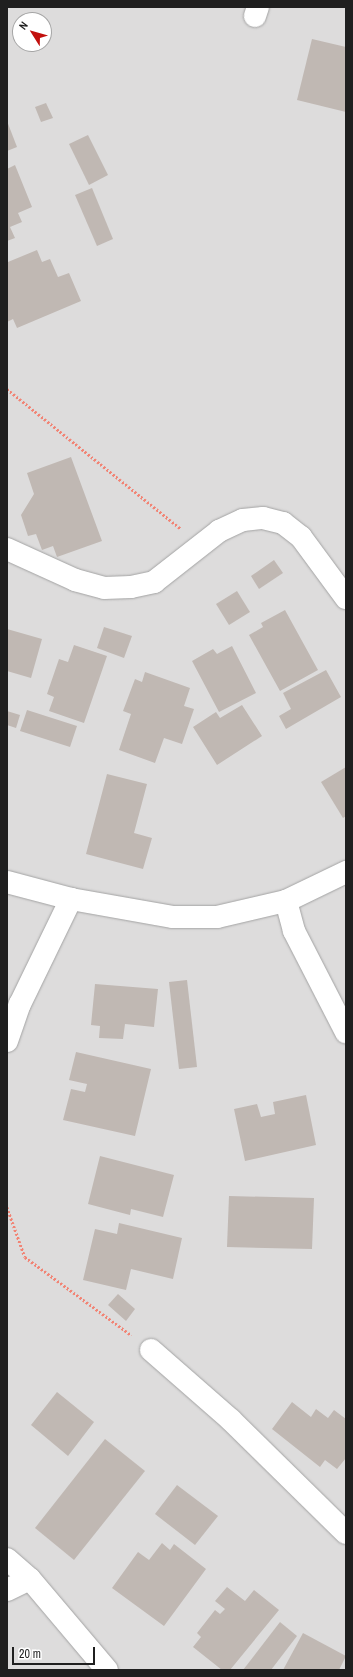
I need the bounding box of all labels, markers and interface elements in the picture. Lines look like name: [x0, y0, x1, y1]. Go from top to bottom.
north arrow: [12, 12, 52, 52]
text: N: [16, 19, 31, 32]
scale bar: [14, 1639, 97, 1665]
text: 20 m: [19, 1646, 41, 1662]

